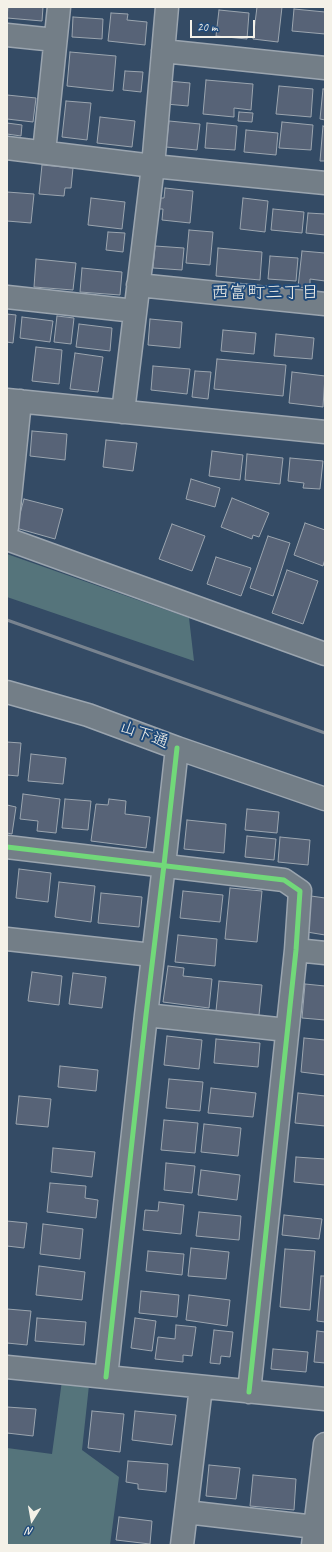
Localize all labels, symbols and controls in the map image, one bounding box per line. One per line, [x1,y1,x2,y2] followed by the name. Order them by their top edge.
[192,12,257,38] scale bar
[197,19,217,35] text: 20 m
[211,282,319,304] district label: 西富町三丁目
[117,717,171,753] street label: 山下通
[12,1500,52,1540] north arrow
[25,1524,34,1539] text: N

